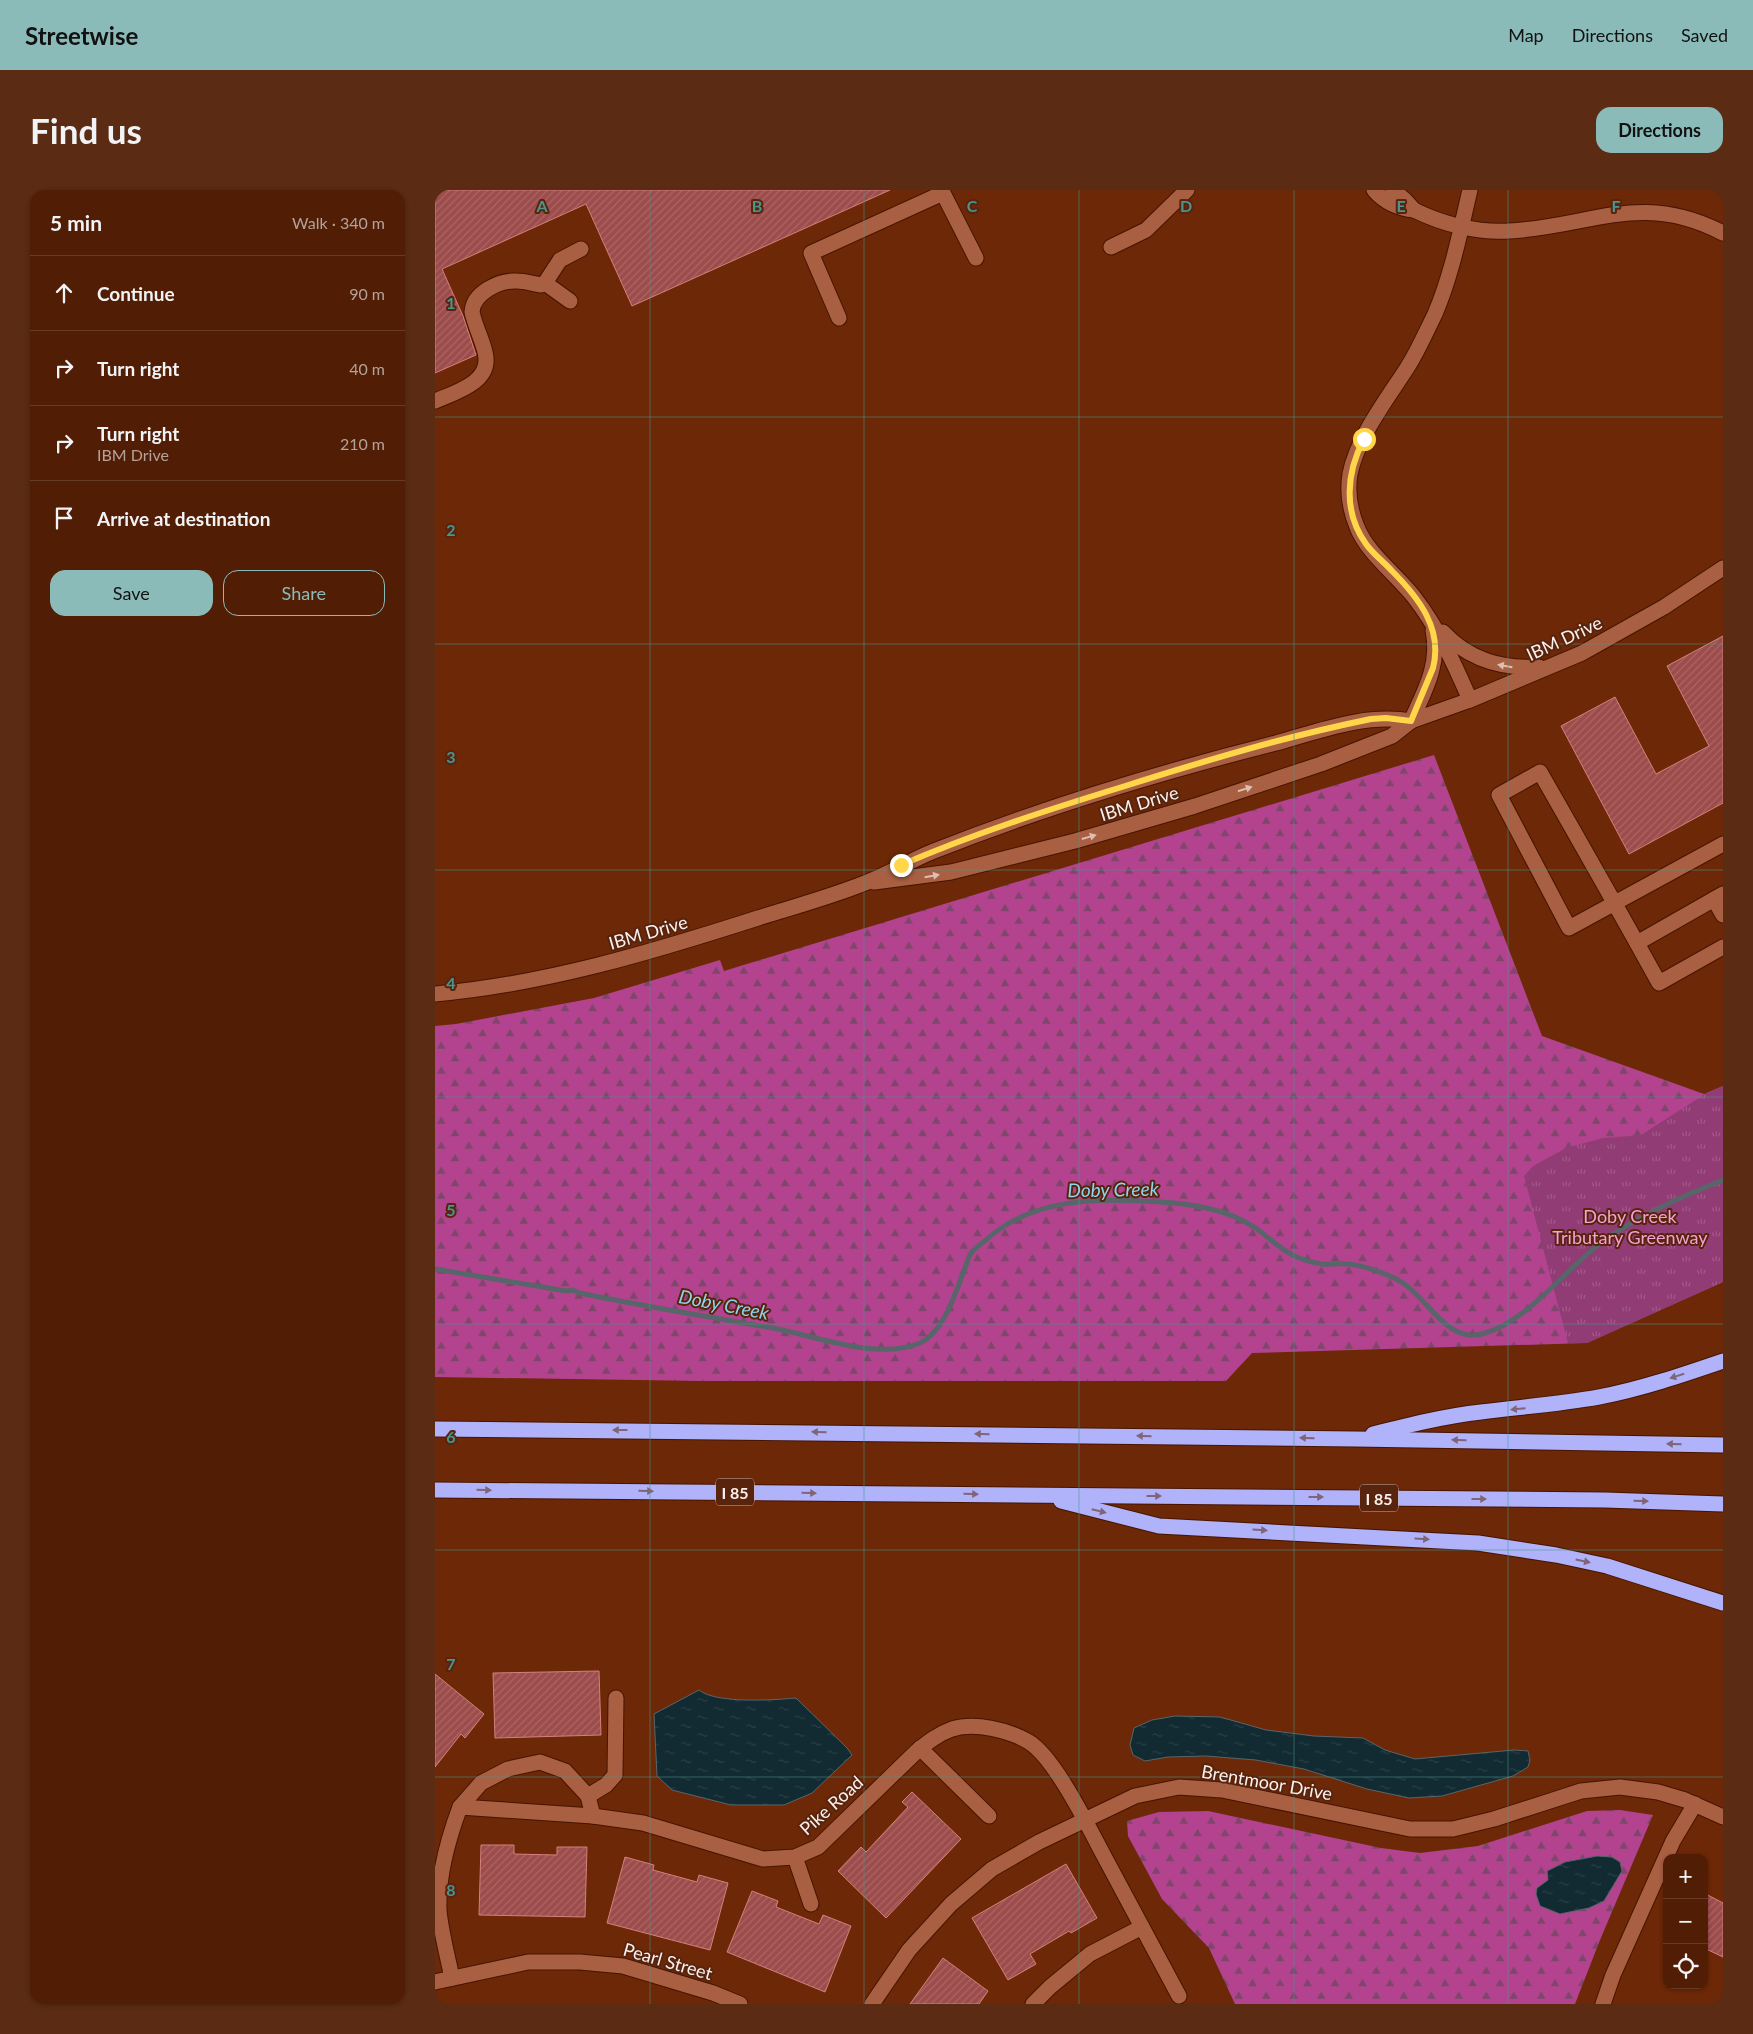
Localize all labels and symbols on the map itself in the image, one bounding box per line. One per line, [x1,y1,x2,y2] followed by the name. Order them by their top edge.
[535,196,548,215] text: A
[752,196,762,215] text: B
[967,196,978,215] text: C
[1180,196,1192,215] text: D
[1396,196,1406,215] text: E
[1611,196,1621,215] text: F
[446,293,456,312] text: 1
[1353,428,1376,451] route start
[446,520,456,539] text: 2
[1523,611,1605,665] street label: IBM Drive
[1496,661,1512,669] one-way arrow
[446,747,456,766] text: 3
[1097,781,1181,825] street label: IBM Drive
[1237,785,1252,793] one-way arrow
[1082,833,1097,841] one-way arrow
[890,854,913,877] route end
[924,871,940,879] one-way arrow
[606,910,690,954] street label: IBM Drive
[446,973,456,992] text: 4
[1067,1177,1160,1201] water label: Doby Creek
[446,1200,456,1219] text: 5
[1552,1205,1708,1248] park label: Doby Creek Tributary Greenway
[677,1284,772,1324] water label: Doby Creek
[1669,1373,1684,1381] one-way arrow
[1510,1405,1526,1413] one-way arrow
[612,1426,628,1434] one-way arrow
[446,1427,456,1446] text: 6
[811,1428,827,1436] one-way arrow
[973,1430,989,1438] one-way arrow
[1136,1432,1152,1440] one-way arrow
[1298,1434,1314,1442] one-way arrow
[1451,1436,1467,1444] one-way arrow
[1666,1440,1682,1448] one-way arrow
[716,1478,754,1505] road number: I 85
[1360,1485,1398,1512] road number: I 85
[476,1486,492,1494] one-way arrow
[638,1487,654,1495] one-way arrow
[801,1489,817,1497] one-way arrow
[963,1490,979,1498] one-way arrow
[1146,1492,1162,1500] one-way arrow
[1308,1493,1324,1501] one-way arrow
[1471,1495,1487,1503] one-way arrow
[1633,1497,1649,1505] one-way arrow
[1092,1507,1107,1515] one-way arrow
[1252,1527,1268,1535] one-way arrow
[1414,1536,1430,1544] one-way arrow
[1575,1557,1590,1565] one-way arrow
[446,1654,456,1673] text: 7
[1200,1760,1334,1804] street label: Brentmoor Drive
[795,1771,867,1839] street label: Pike Road
[446,1880,456,1899] text: 8
[621,1938,716,1984] street label: Pearl Street

